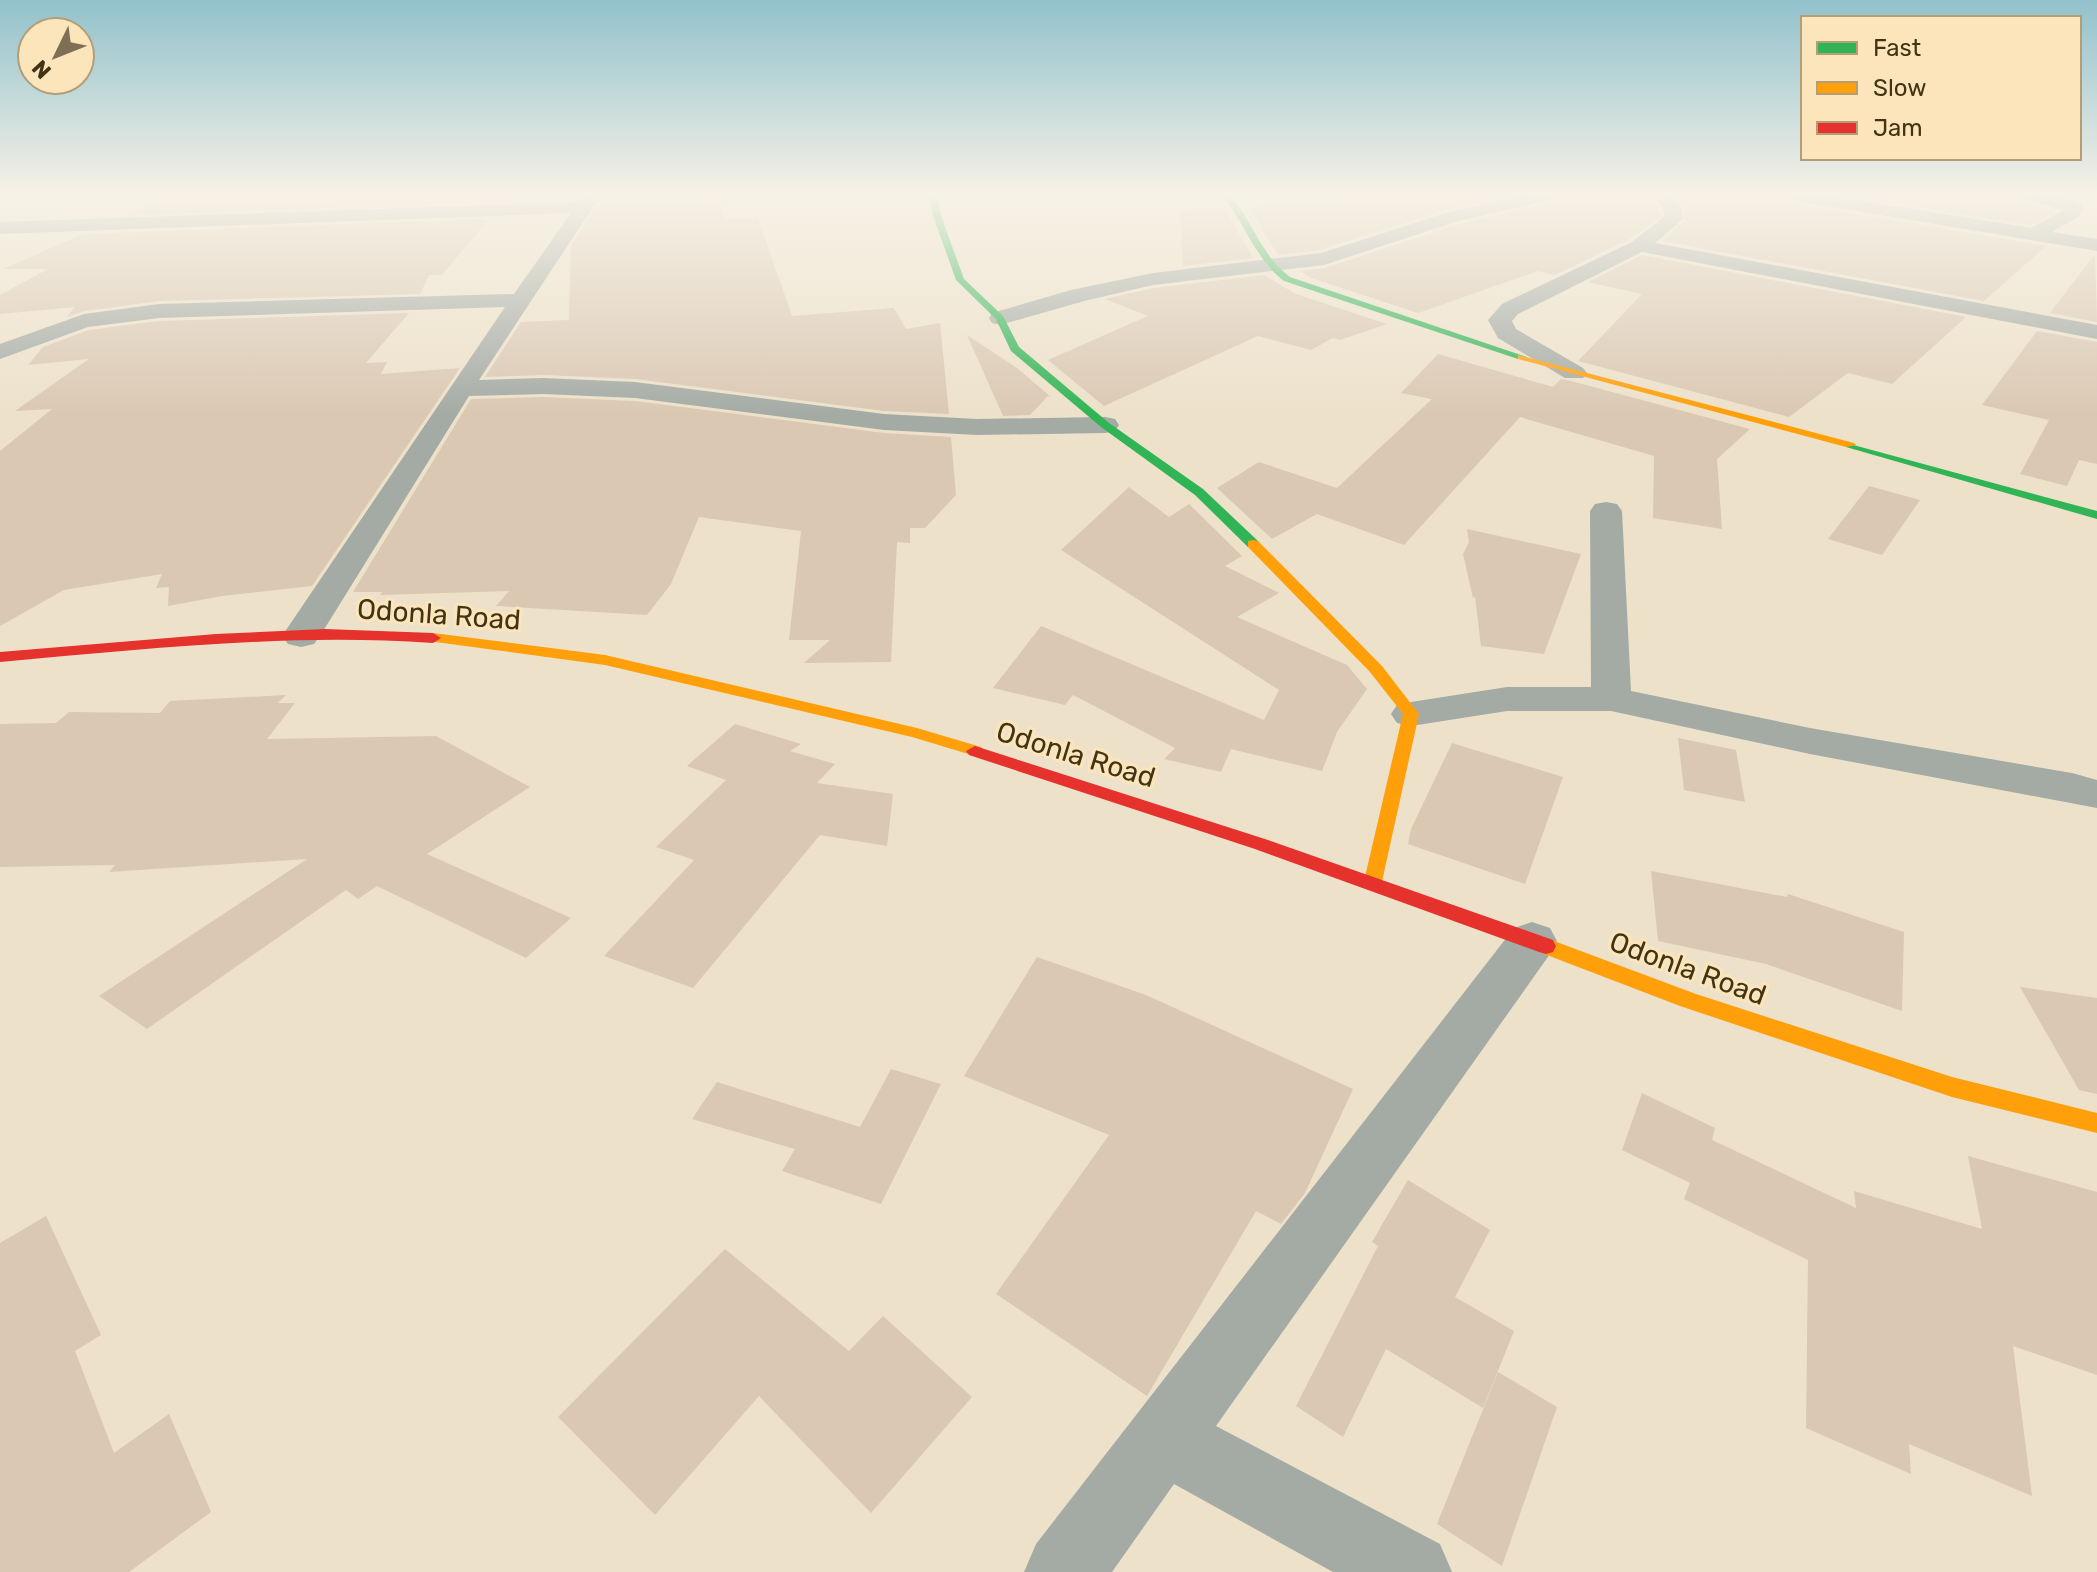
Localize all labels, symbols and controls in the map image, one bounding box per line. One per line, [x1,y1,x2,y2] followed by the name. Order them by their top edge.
[16,16,96,96] north arrow
[1801,16,2081,160] legend
[1873,34,1921,62] text: Fast
[26,54,57,84] text: N
[1873,74,1926,102] text: Slow
[1873,114,1923,142] text: Jam
[356,592,522,637] street label: Odonla Road
[993,715,1159,794] street label: Odonla Road
[1605,925,1771,1012] street label: Odonla Road

